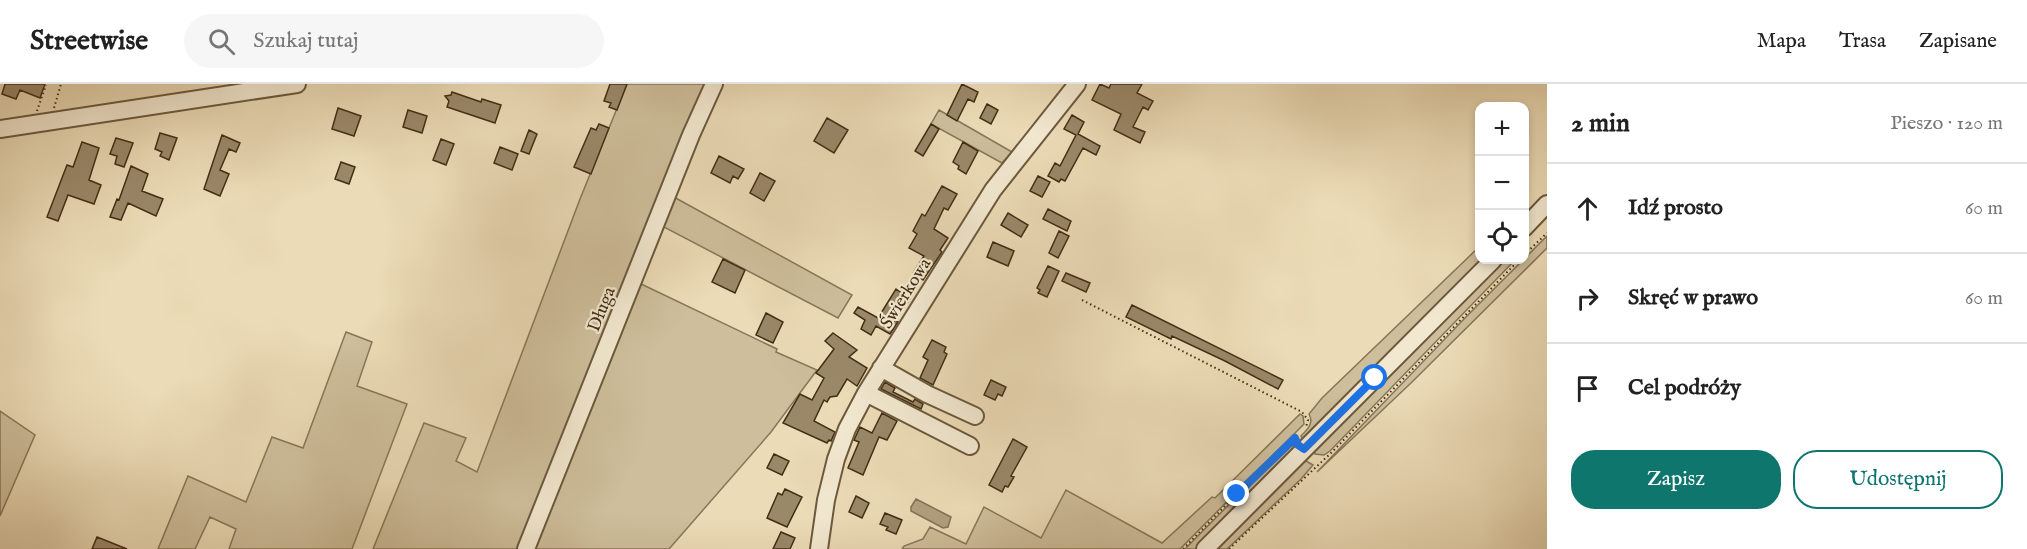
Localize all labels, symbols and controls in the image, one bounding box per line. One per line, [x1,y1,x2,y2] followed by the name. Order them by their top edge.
[184,14,604,68] search box
[30,24,148,59] text: Streetwise
[205,25,238,58] icon: search
[253,27,359,55] text: Szukaj tutaj
[1757,28,1806,55] text: Mapa
[1839,28,1886,55] text: Trasa
[1919,28,1997,55] text: Zapisane
[1475,102,1529,264] map controls
[1475,102,1529,156] button: +
[1571,107,1630,140] text: 2 min
[1890,111,2003,136] text: Pieszo · 120 m
[1475,156,1529,210] button: −
[1571,192,1604,225] icon: ahead
[1628,194,1723,222] text: Idź prosto
[1965,196,2003,221] text: 60 m
[1475,210,1529,264] button: locate
[874,253,937,333] street label: Świerkowa
[1571,282,1604,315] icon: right
[583,284,622,335] street label: Długa
[1628,284,1758,312] text: Skręć w prawo
[1965,286,2003,311] text: 60 m
[1361,364,1387,390] route start
[1571,372,1604,405] icon: arrive
[1628,374,1741,402] text: Cel podróży
[1571,450,1781,509] button: Zapisz
[1793,450,2003,509] button: Udostępnij
[1223,480,1249,506] route end

